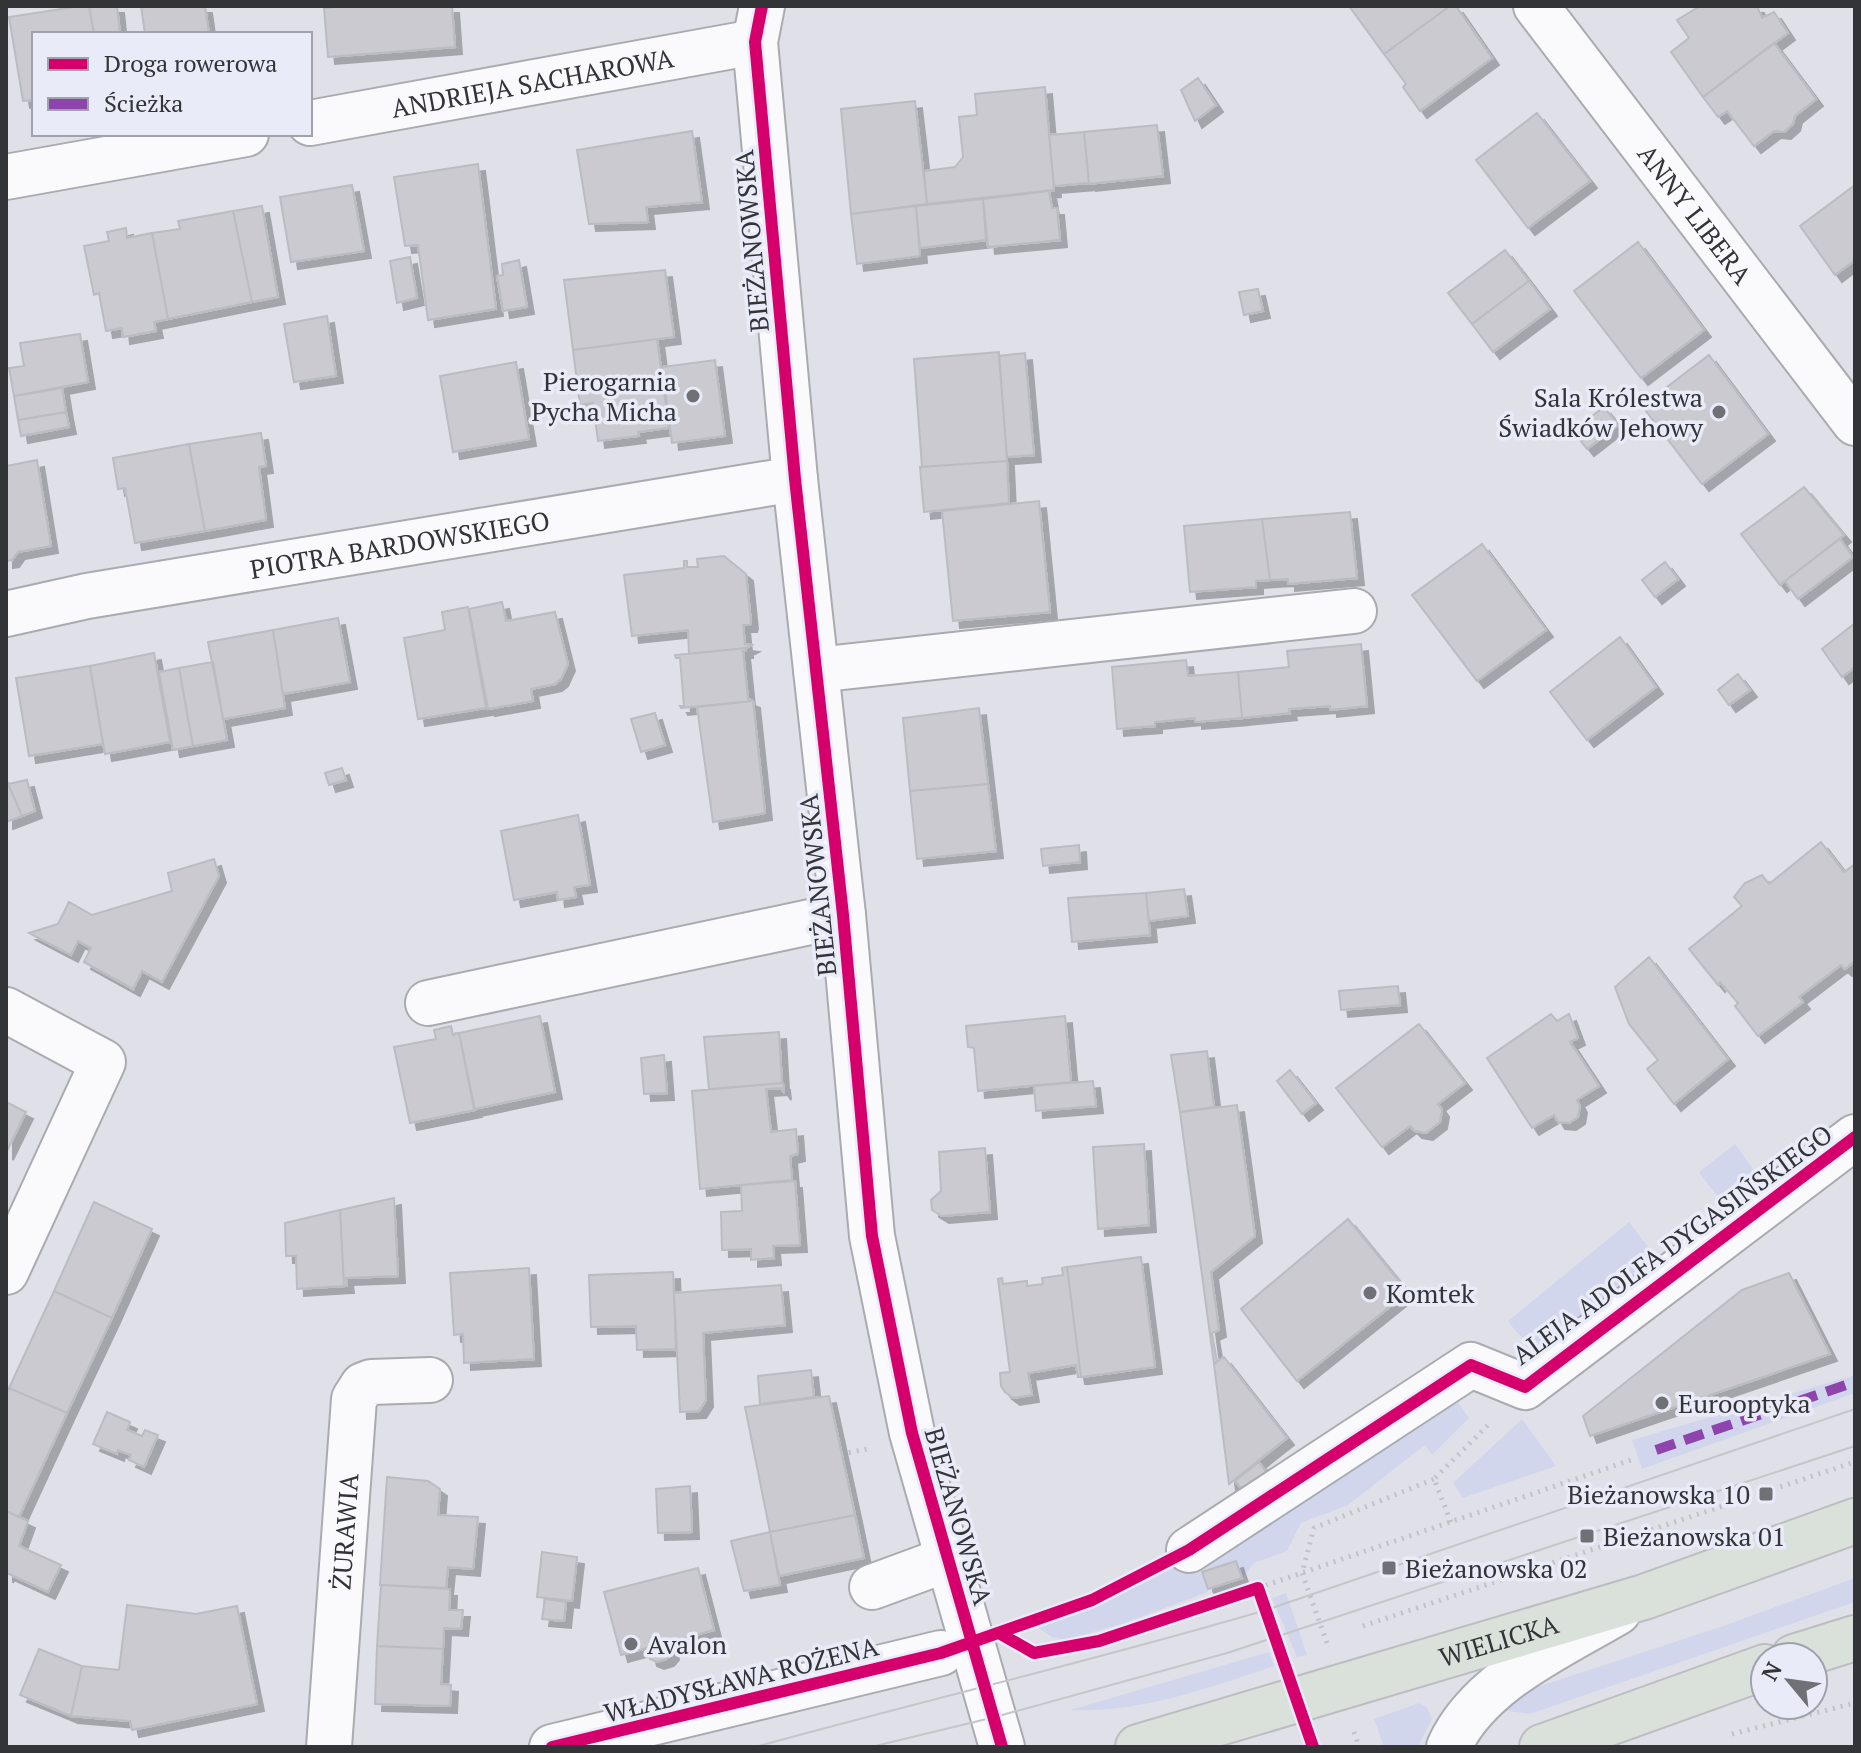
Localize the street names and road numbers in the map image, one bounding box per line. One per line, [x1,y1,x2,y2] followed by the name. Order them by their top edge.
[389,40,676,125] street label: ANDRIEJA SACHAROWA
[1631,137,1760,291] street label: ANNY LIBERA
[726,148,776,334] street label: BIEŻANOWSKA
[247,503,552,586] street label: PIOTRA BARDOWSKIEGO
[791,792,843,978] street label: BIEŻANOWSKA
[1505,1116,1839,1372] street label: ALEJA ADOLFA DYGASIŃSKIEGO
[917,1423,1001,1609] street label: BIEŻANOWSKA
[323,1472,366,1591] street label: ŻURAWIA
[1435,1606,1562,1674] street label: WIELICKA
[600,1628,882,1730] street label: WŁADYSŁAWA ROŻENA

